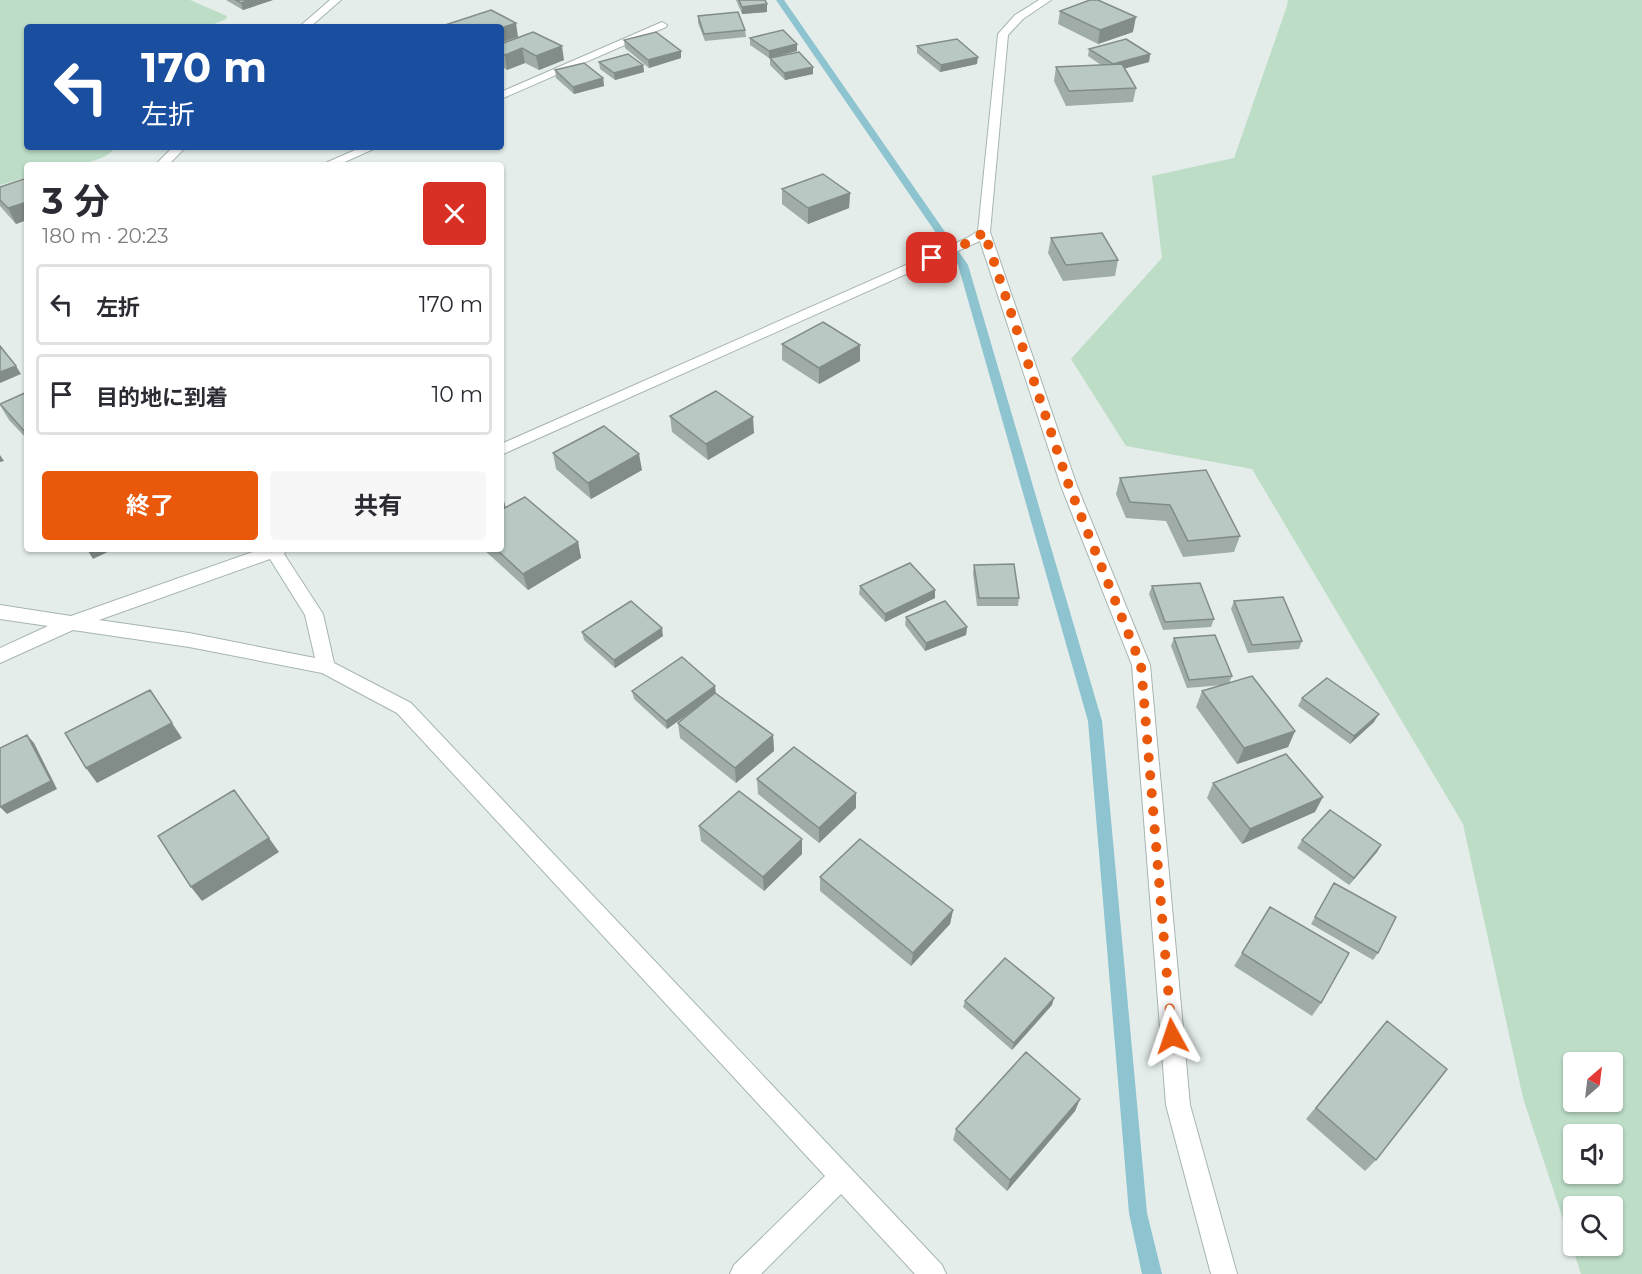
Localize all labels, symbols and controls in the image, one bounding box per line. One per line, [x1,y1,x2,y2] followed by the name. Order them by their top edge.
[141,41,267,93] text: 170 m
[42,48,120,126] icon: left
[141,98,195,131] text: 左折
[42,179,110,223] text: 3 分
[423,182,486,245] button: close
[42,224,169,248] text: 180 m · 20:23
[906,232,957,283] pin
[915,241,948,274] icon: arrive
[45,288,78,321] icon: left
[419,291,483,318] text: 170 m
[96,294,140,321] text: 左折
[45,378,78,411] icon: arrive
[431,381,483,408] text: 10 m
[96,384,228,411] text: 目的地に到着
[42,471,258,540] button: 終了
[270,471,486,540] button: 共有
[1140,1004,1204,1068] position arrow
[1563,1052,1623,1112] north arrow
[1563,1052,1623,1256] map controls
[1563,1124,1623,1184] button: sound
[1563,1196,1623,1256] button: search

